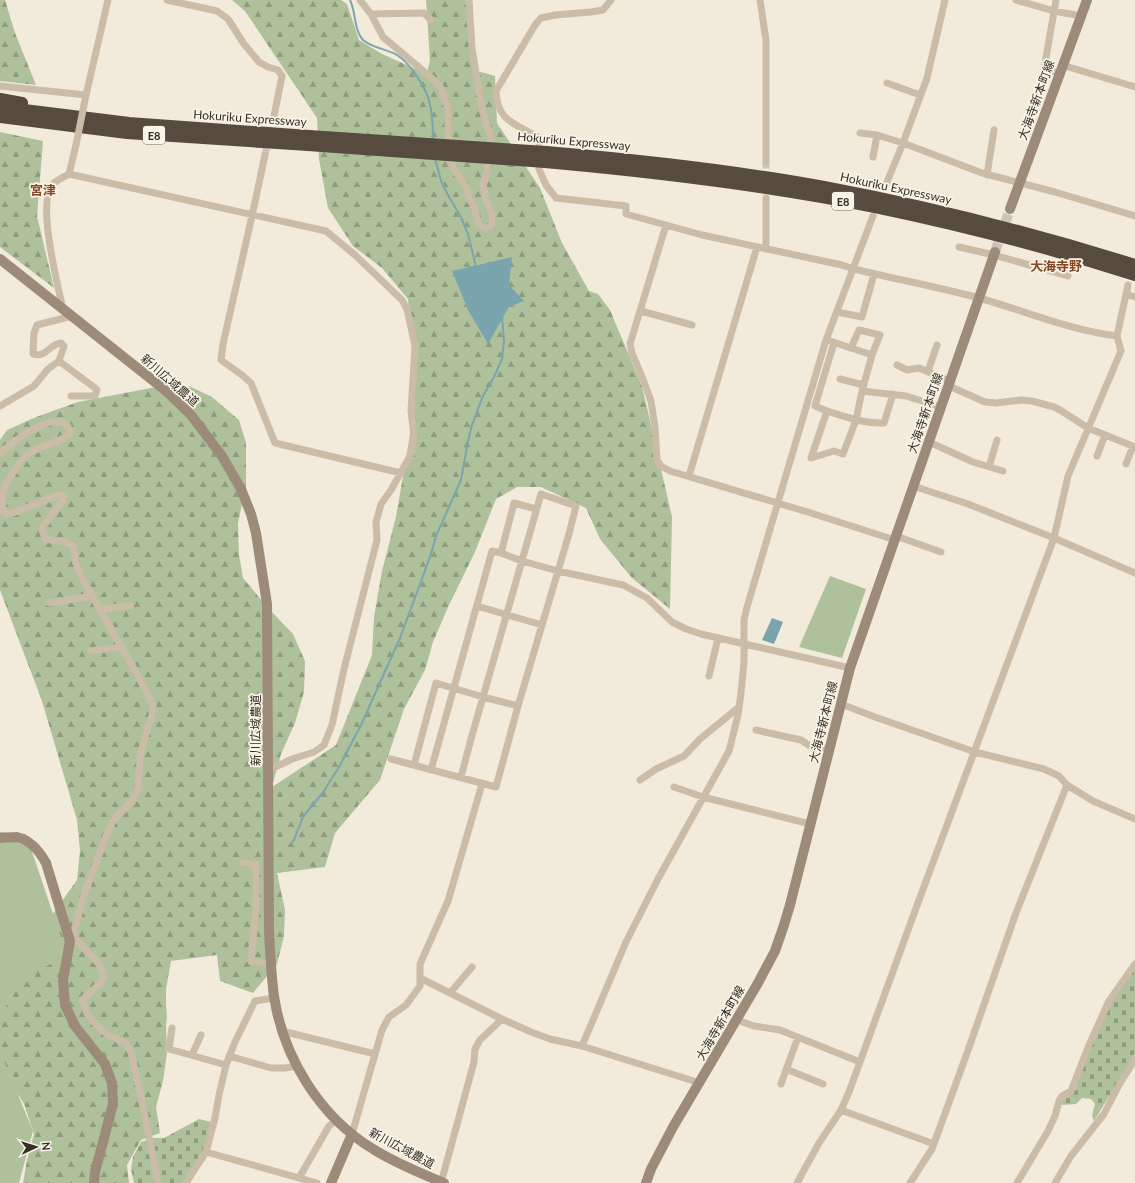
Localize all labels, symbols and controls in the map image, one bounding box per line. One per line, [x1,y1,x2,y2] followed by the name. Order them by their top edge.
[1015,58,1057,142] street label: 大海寺新本町線
[193,107,308,129] street label: Hokuriku Expressway
[143,126,165,144] road number: E8
[517,129,632,153] street label: Hokuriku Expressway
[839,169,954,207] street label: Hokuriku Expressway
[30,182,56,198] district label: 宮津
[832,192,854,210] road number: E8
[1030,258,1082,274] district label: 大海寺野
[138,351,202,409] street label: 新川広域農道
[904,371,946,455] street label: 大海寺新本町線
[806,679,840,765] street label: 大海寺新本町線
[248,694,263,766] street label: 新川広域農道
[693,983,747,1063] street label: 大海寺新本町線
[367,1124,437,1172] street label: 新川広域農道
[16,1127,56,1167] north arrow
[40,1142,53,1151] text: N

